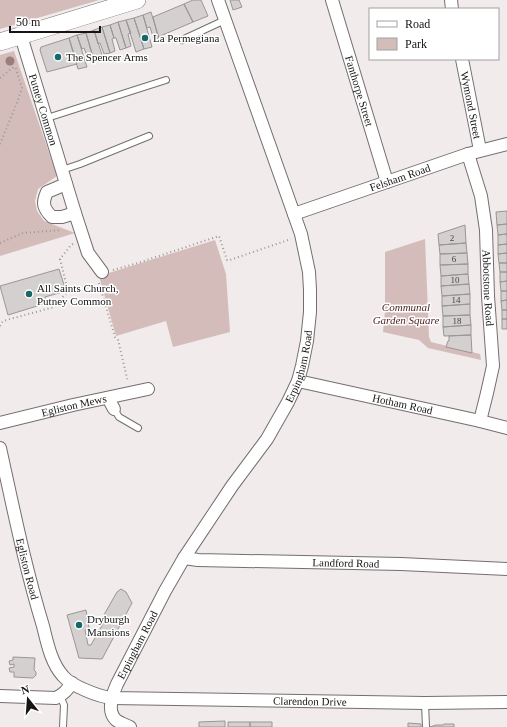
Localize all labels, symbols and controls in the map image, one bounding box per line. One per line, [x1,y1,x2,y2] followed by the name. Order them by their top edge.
[10,8,100,34] scale bar
[369,8,499,60] legend
[16,15,41,29] text: 50 m
[405,17,430,31] text: Road
[153,32,219,44] place label: La Permegiana
[140,33,150,43] marker: La Permegiana
[405,37,427,51] text: Park
[66,51,148,63] place label: The Spencer Arms
[53,52,63,62] marker: The Spencer Arms
[343,54,376,128] street label: Fanthorpe Street
[459,70,484,140] street label: Wymond Street
[27,72,60,147] street label: Putney Common
[368,161,432,193] street label: Felsham Road
[450,233,454,243] house number: 2
[481,249,496,327] street label: Abbotstone Road
[452,254,457,264] house number: 6
[451,275,460,285] house number: 10
[37,282,119,307] place label: All Saints Church, Putney Common
[24,289,34,299] marker: All Saints Church, Putney Common
[452,295,461,305] house number: 14
[373,301,439,326] park label: Communal Garden Square
[453,316,462,326] house number: 18
[283,329,314,404] street label: Erpingham Road
[40,392,107,419] street label: Egliston Mews
[371,392,434,417] street label: Hotham Road
[14,537,41,601] street label: Egliston Road
[312,556,380,570] street label: Landford Road
[115,608,160,681] street label: Erpingham Road
[87,613,130,638] place label: Dryburgh Mansions
[74,620,84,630] marker: Dryburgh Mansions
[8,679,48,719] north arrow
[20,683,31,696] text: N
[273,695,347,708] street label: Clarendon Drive

